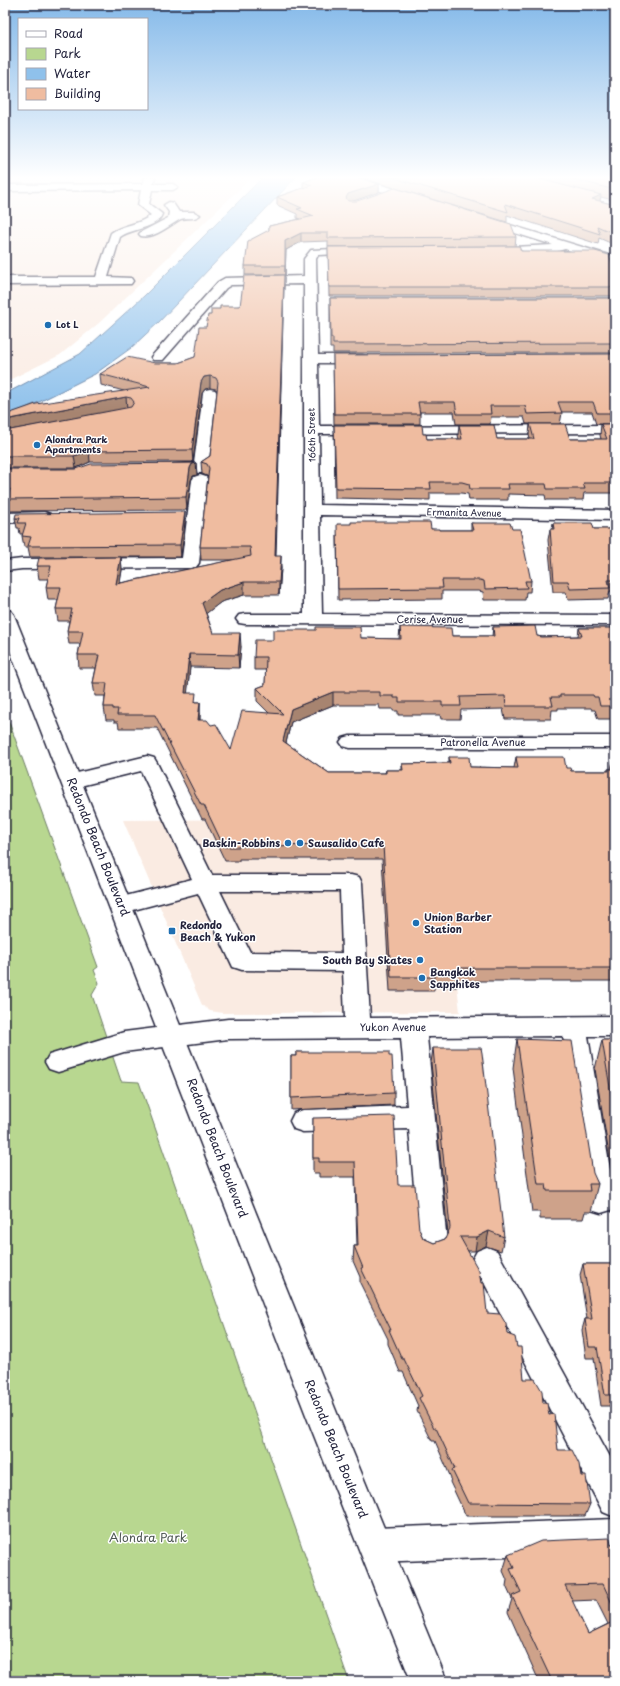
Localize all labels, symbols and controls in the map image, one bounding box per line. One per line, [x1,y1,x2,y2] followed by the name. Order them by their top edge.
[18,18,148,110] legend
[54,24,83,42] text: Road
[54,44,81,62] text: Park
[54,64,91,82] text: Water
[54,84,101,102] text: Building
[56,317,79,331] place label: Lot L
[43,320,53,330] marker: Lot L
[304,407,318,462] street label: 166th Street
[45,432,108,456] place label: Alondra Park Apartments
[32,440,42,450] marker: Alondra Park Apartments
[426,504,502,520] street label: Ermanita Avenue
[397,611,464,626] street label: Cerise Avenue
[440,734,526,749] street label: Patronella Avenue
[63,775,135,919] street label: Redondo Beach Boulevard
[202,835,280,850] place label: Baskin-Robbins
[308,835,385,850] place label: Sausalido Cafe
[283,838,293,848] marker: Baskin-Robbins
[295,838,305,848] marker: Sausalido Cafe
[424,909,492,936] place label: Union Barber Station
[180,917,256,944] place label: Redondo Beach & Yukon
[411,918,421,928] marker: Union Barber Station
[167,926,177,936] marker: Redondo Beach & Yukon
[323,952,412,968] place label: South Bay Skates
[415,955,425,965] marker: South Bay Skates
[430,964,480,991] place label: Bangkok Sapphites
[417,973,427,983] marker: Bangkok Sapphites
[360,1019,427,1034] street label: Yukon Avenue
[183,1075,253,1221] street label: Redondo Beach Boulevard
[301,1377,373,1521] street label: Redondo Beach Boulevard
[109,1528,187,1546] park label: Alondra Park

